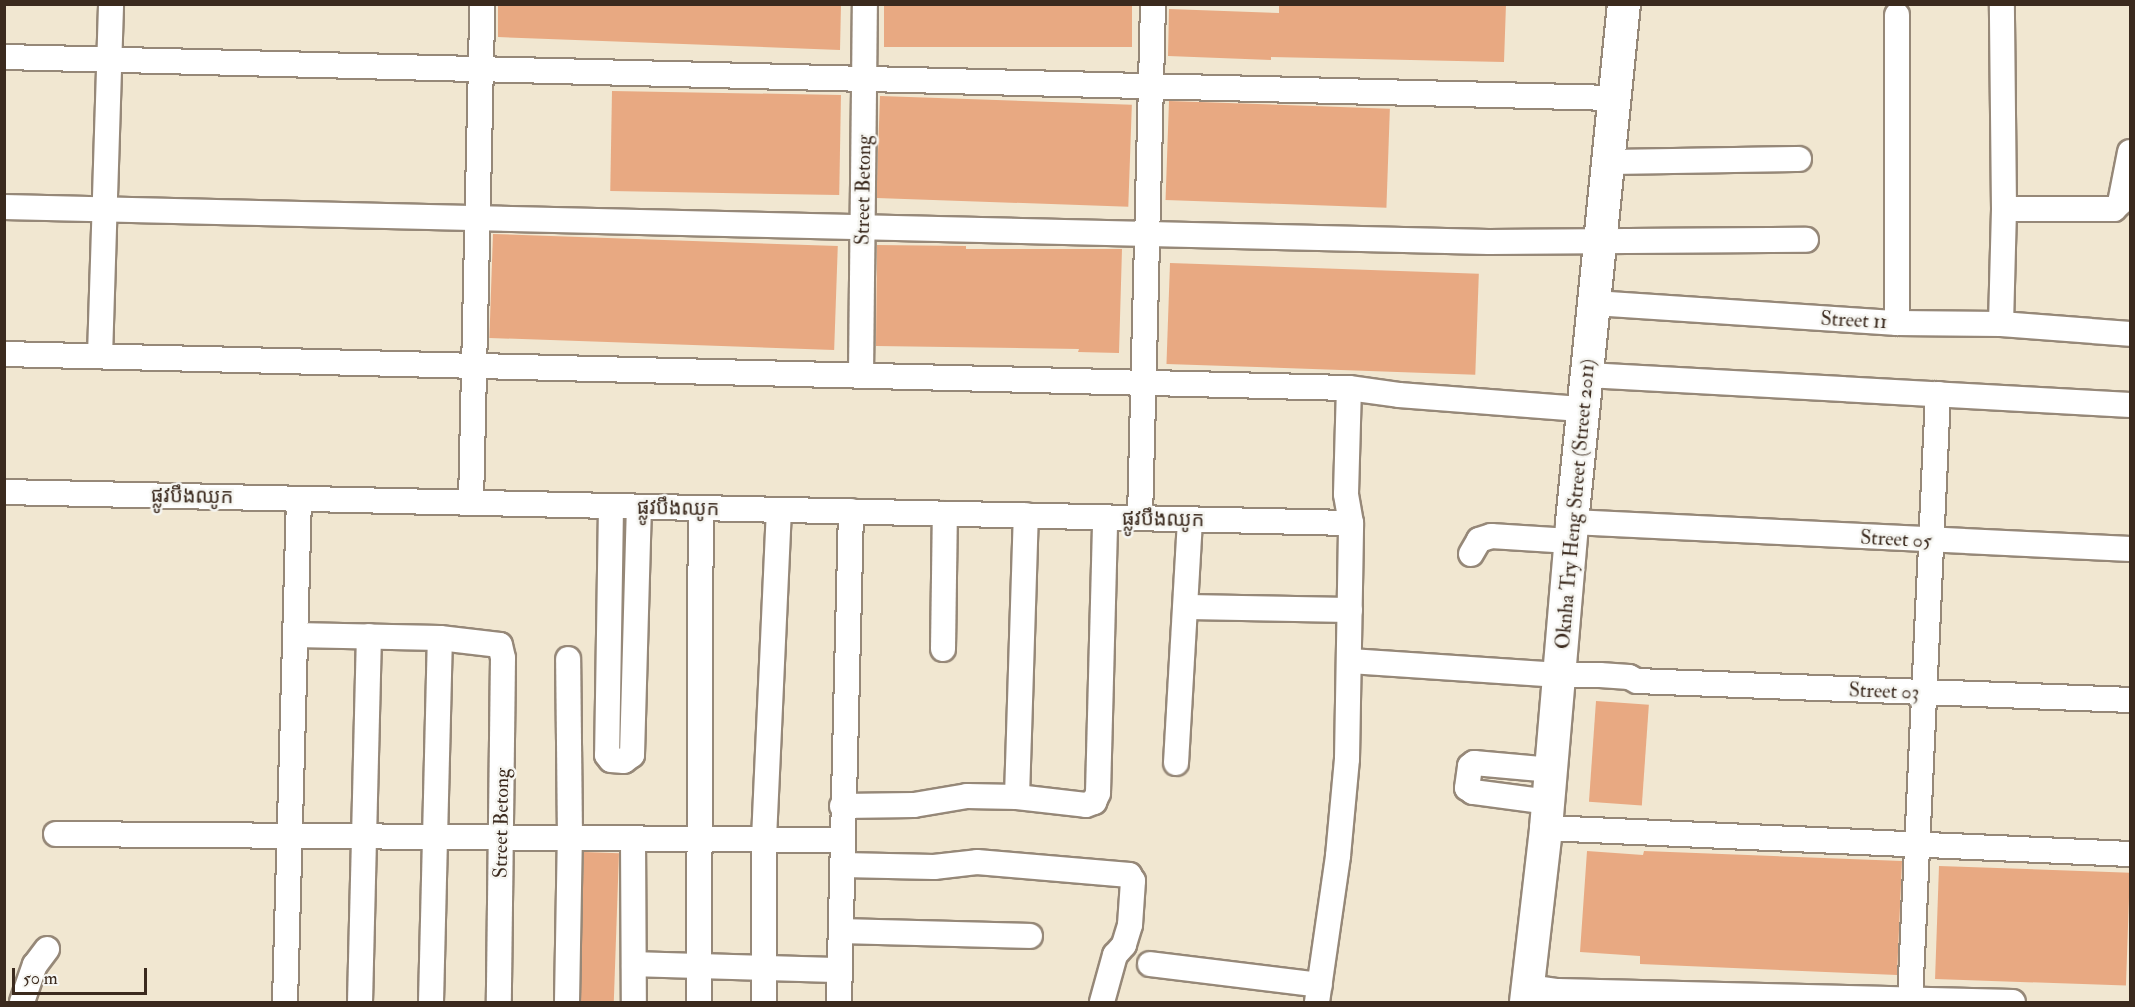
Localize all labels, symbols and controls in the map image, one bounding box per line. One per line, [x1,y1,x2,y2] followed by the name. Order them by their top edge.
[850,135,876,245] street label: Street Betong
[1820,306,1888,334] street label: Street 11
[1550,358,1600,650] street label: Oknha Try Heng Street (Street 2011)
[151,483,233,509] street label: ផ្លូវបឹងឈូក
[637,495,719,521] street label: ផ្លូវបឹងឈូក
[1122,506,1204,532] street label: ផ្លូវបឹងឈូក
[1860,525,1932,553] street label: Street 05
[1848,678,1920,704] street label: Street 03
[488,768,514,878] street label: Street Betong
[15,956,150,994] scale bar
[23,967,58,990] text: 50 m

